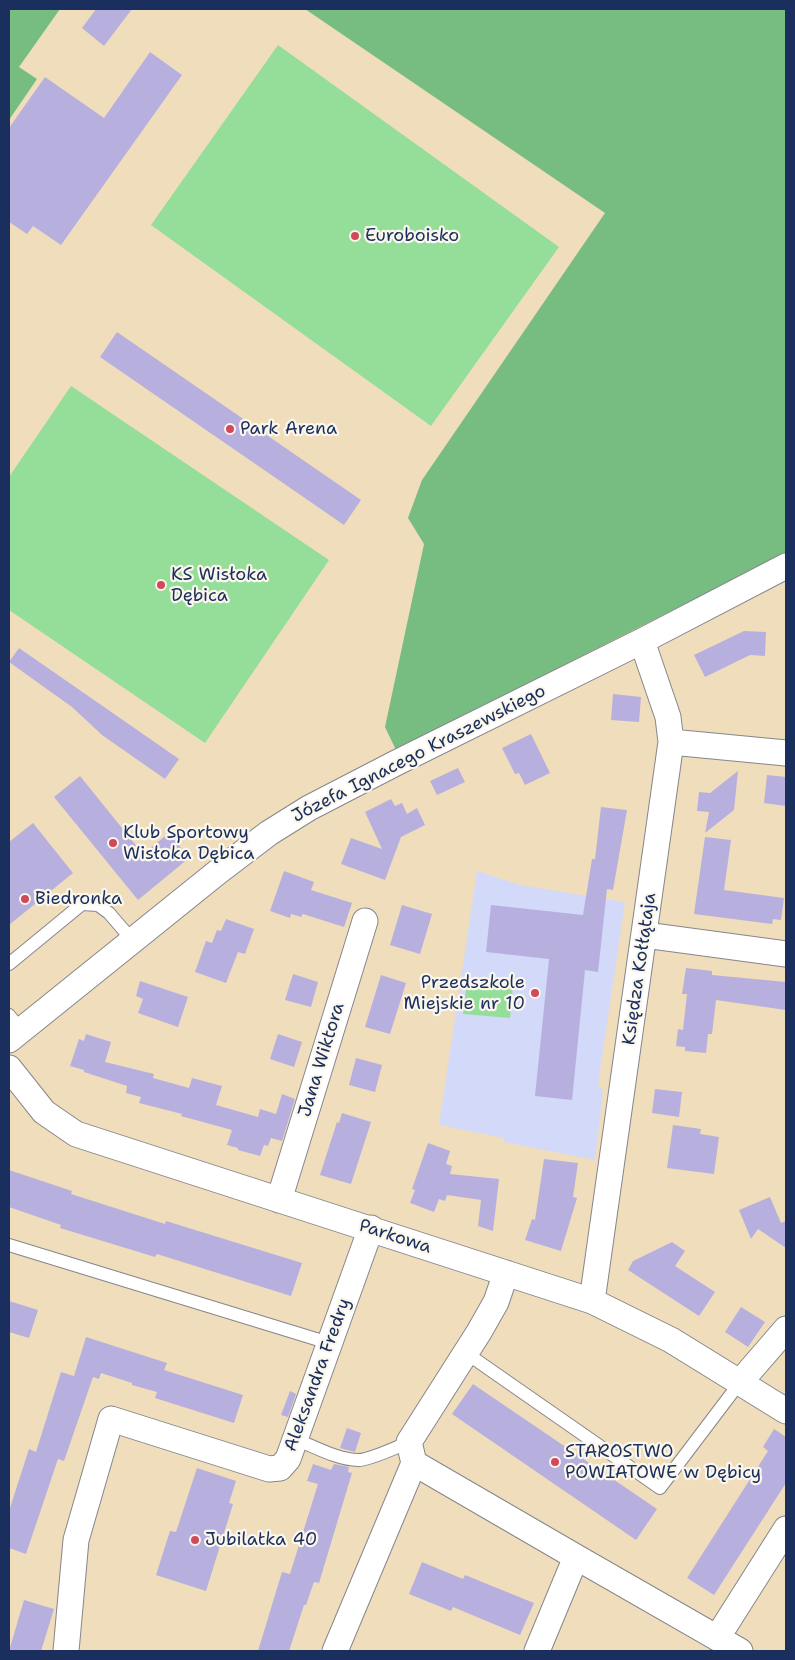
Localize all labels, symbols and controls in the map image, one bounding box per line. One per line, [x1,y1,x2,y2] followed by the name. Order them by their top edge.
[365,225,459,247] place label: Euroboisko
[349,230,361,242] marker: Euroboisko
[240,418,337,440] place label: Park Arena
[224,423,236,435] marker: Park Arena
[171,564,267,606] place label: KS Wisłoka Dębica
[155,579,167,591] marker: KS Wisłoka Dębica
[289,680,549,828] street label: Józefa Ignacego Kraszewskiego
[123,822,254,864] place label: Klub Sportowy Wisłoka Dębica
[107,837,119,849] marker: Klub Sportowy Wisłoka Dębica
[35,888,122,910] place label: Biedronka
[619,892,661,1046] street label: Księdza Kołłątaja
[19,893,31,905] marker: Biedronka
[404,972,525,1014] place label: Przedszkole Miejskie nr 10
[529,987,541,999] marker: Przedszkole Miejskie nr 10
[294,1000,350,1120] street label: Jana Wiktora
[356,1215,434,1259] street label: Parkowa
[280,1295,356,1455] street label: Aleksandra Fredry
[565,1441,761,1484] place label: STAROSTWO POWIATOWE w Dębicy
[549,1456,561,1468] marker: STAROSTWO POWIATOWE w Dębicy
[205,1529,317,1551] place label: Jubilatka 40
[189,1534,201,1546] marker: Jubilatka 40

